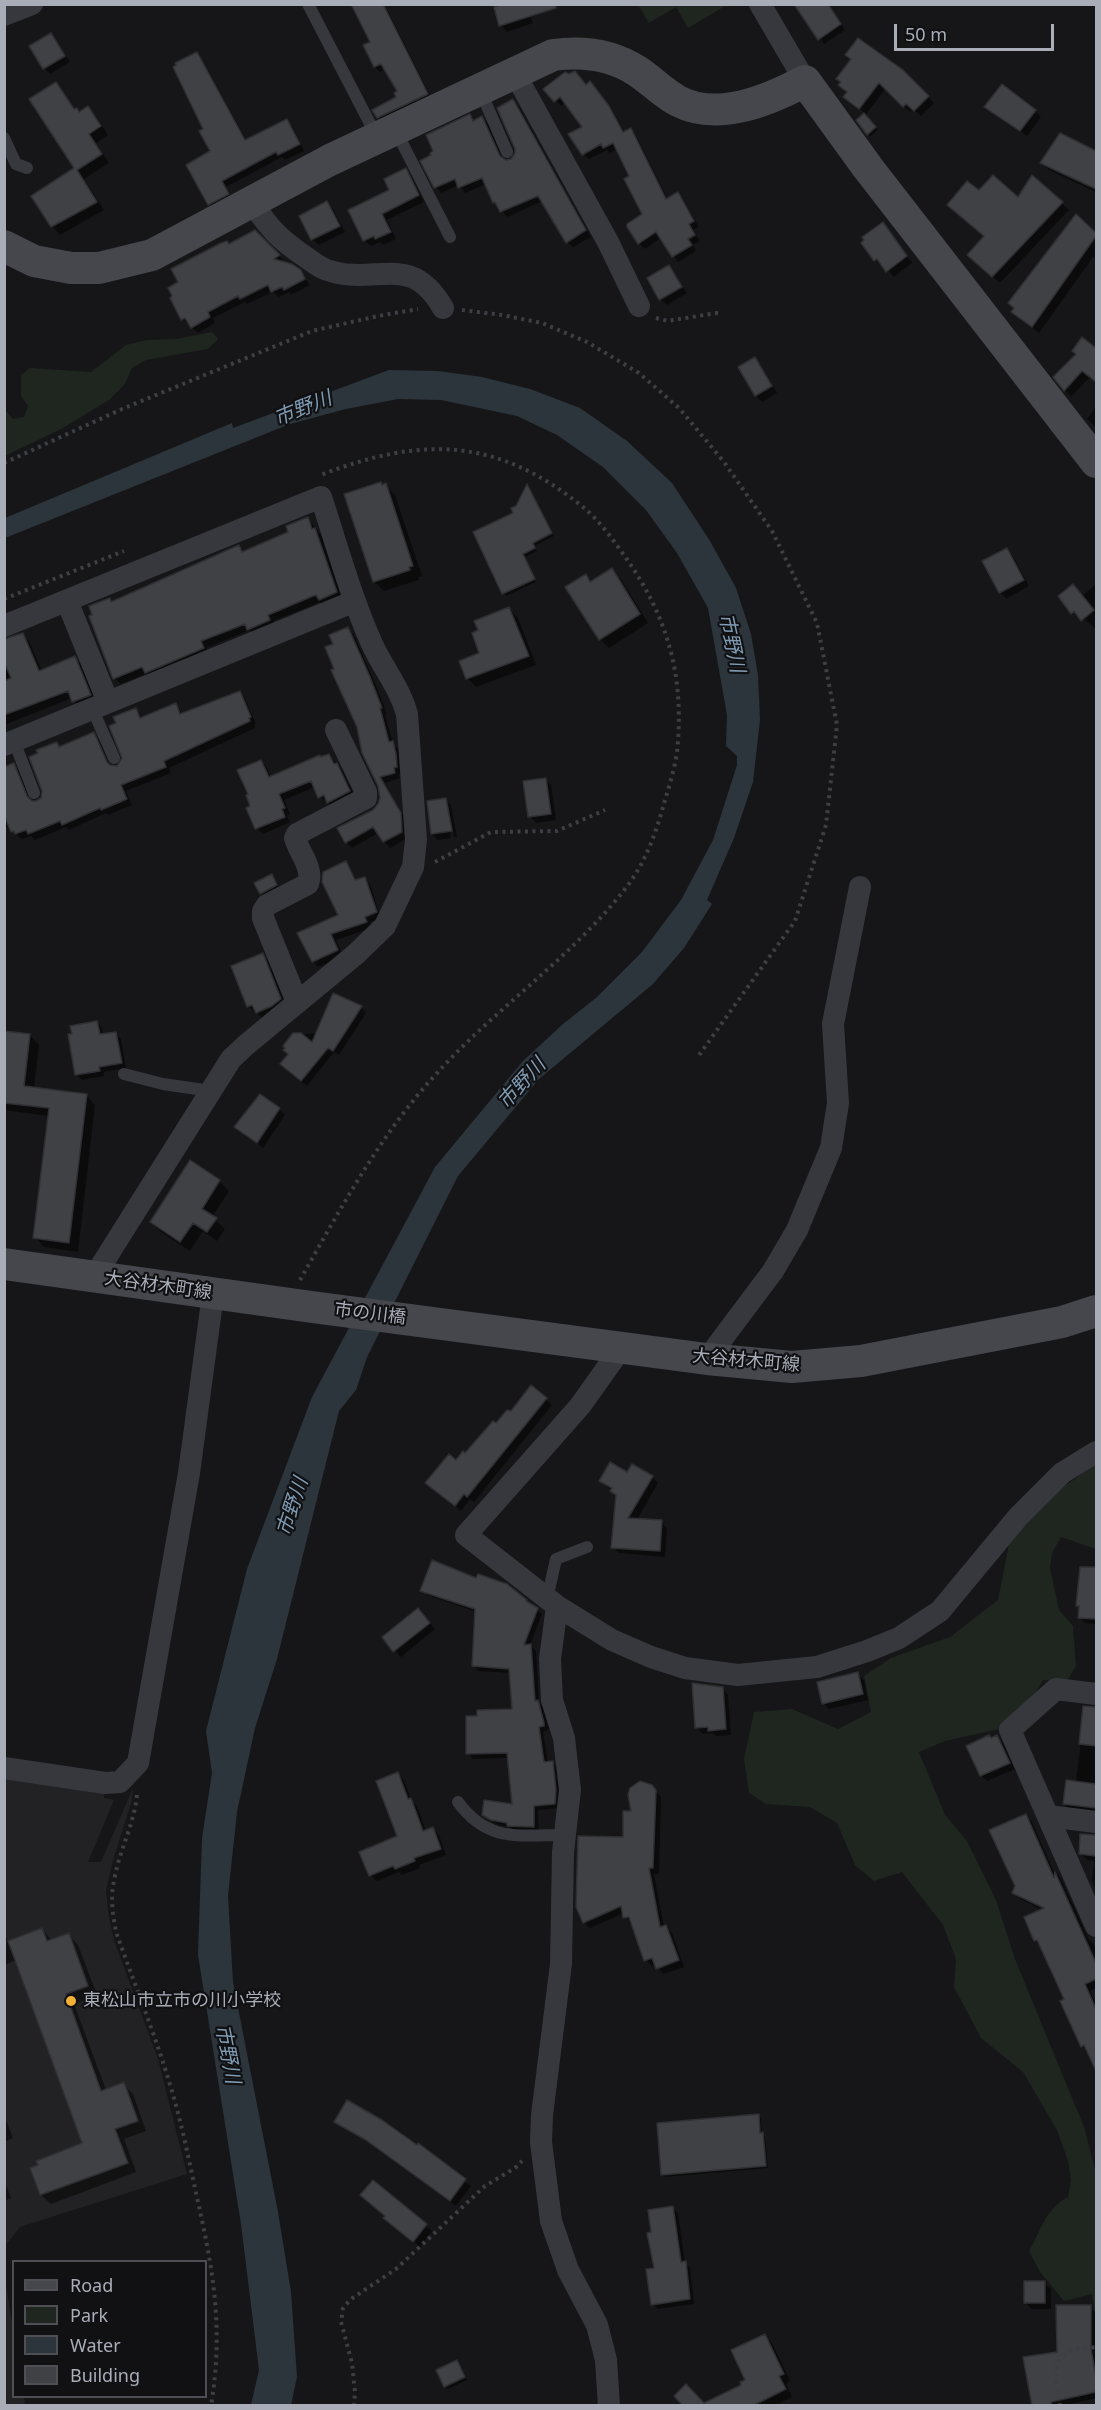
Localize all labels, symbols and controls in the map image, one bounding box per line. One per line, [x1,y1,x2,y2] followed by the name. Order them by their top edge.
[897,12,1058,50] scale bar
[905,22,947,46] text: 50 m
[271,387,335,431] water label: 市野川
[713,611,749,675] water label: 市野川
[493,1054,551,1114] water label: 市野川
[103,1268,213,1304] street label: 大谷材木町線
[333,1299,407,1329] street label: 市の川橋
[691,1346,801,1376] street label: 大谷材木町線
[272,1475,314,1539] water label: 市野川
[83,1990,281,2012] place label: 東松山市立市の川小学校
[64,1994,78,2008] marker: 東松山市立市の川小学校
[209,2022,245,2086] water label: 市野川
[12,2260,207,2398] legend
[70,2273,113,2297] text: Road
[70,2303,108,2327] text: Park
[70,2333,121,2357] text: Water
[70,2363,140,2387] text: Building

